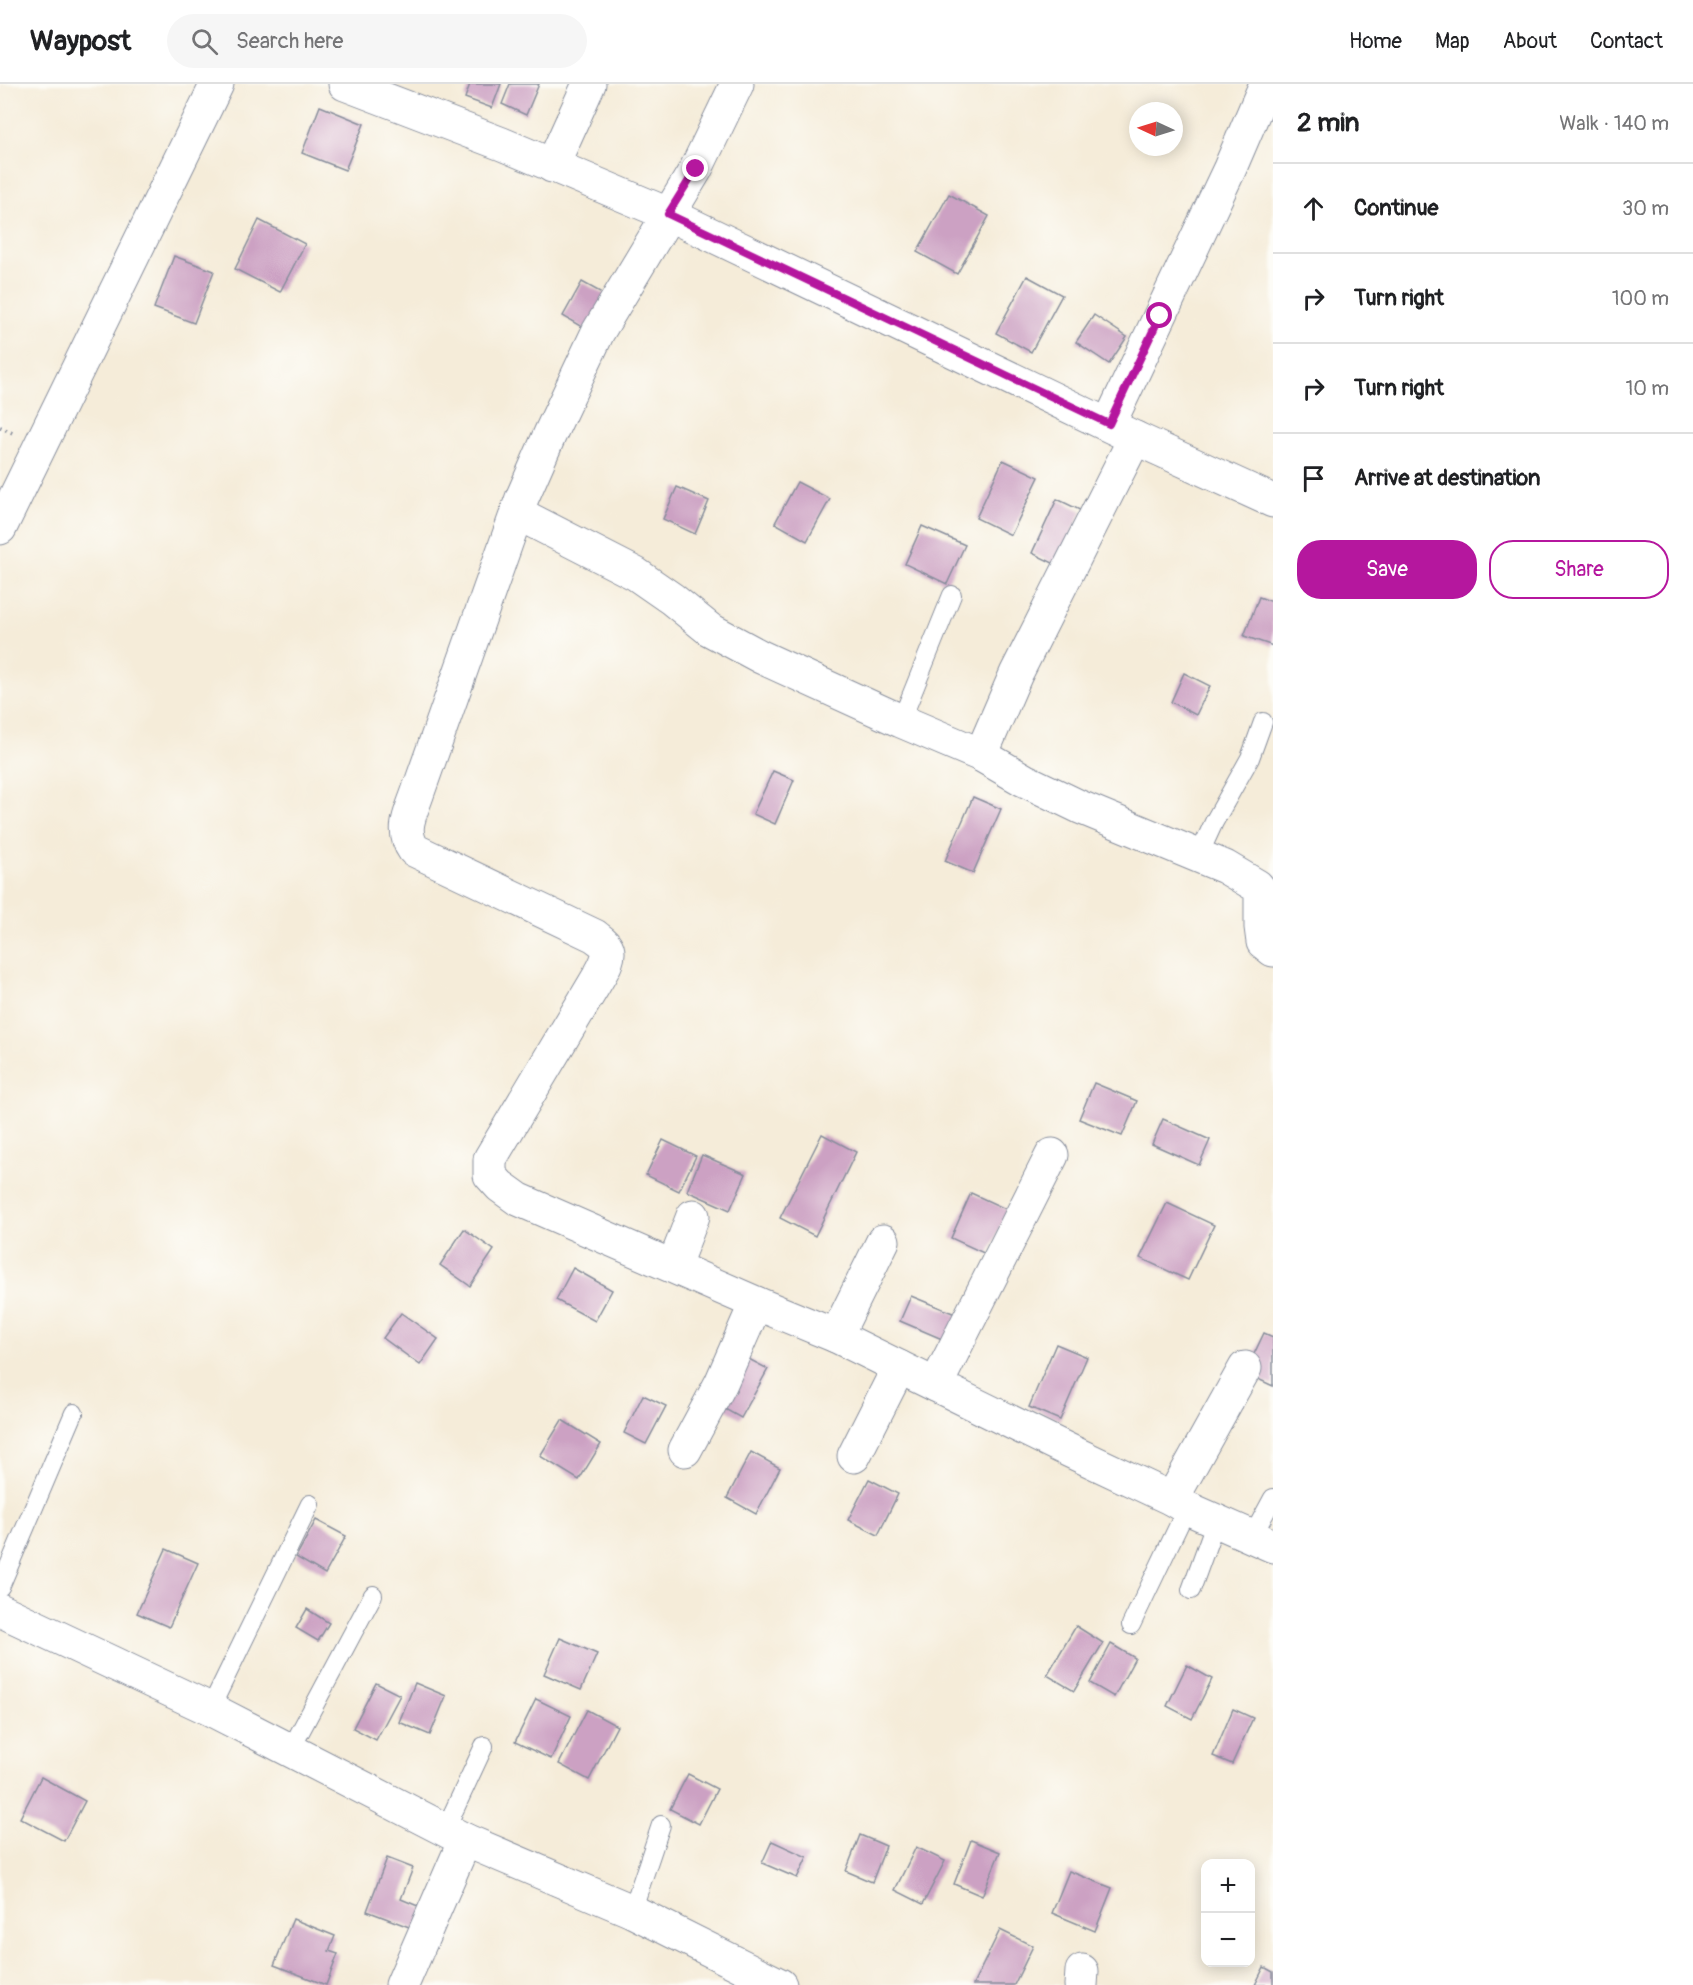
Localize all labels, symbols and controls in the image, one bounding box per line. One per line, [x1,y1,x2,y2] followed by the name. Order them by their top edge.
[167,14,587,68] search box
[30,24,131,59] text: Waypost
[188,25,221,58] icon: search
[236,27,343,55] text: Search here
[1349,28,1402,55] text: Home
[1435,28,1470,55] text: Map
[1503,28,1557,55] text: About
[1590,28,1663,55] text: Contact
[1129,102,1183,156] north arrow
[1297,107,1359,139] text: 2 min
[1559,111,1669,136] text: Walk · 140 m
[682,155,708,181] route end
[1297,192,1330,225] icon: ahead
[1354,194,1438,222] text: Continue
[1622,196,1669,221] text: 30 m
[1297,282,1330,315] icon: right
[1354,284,1444,312] text: Turn right
[1612,286,1669,311] text: 100 m
[1146,302,1172,328] route start
[1297,372,1330,405] icon: right
[1354,374,1444,402] text: Turn right
[1625,376,1669,401] text: 10 m
[1297,462,1330,495] icon: arrive
[1354,464,1540,492] text: Arrive at destination
[1297,540,1477,599] button: Save
[1489,540,1669,599] button: Share
[1201,1859,1255,1967] map controls
[1201,1859,1255,1913] button: +
[1201,1913,1255,1967] button: −

